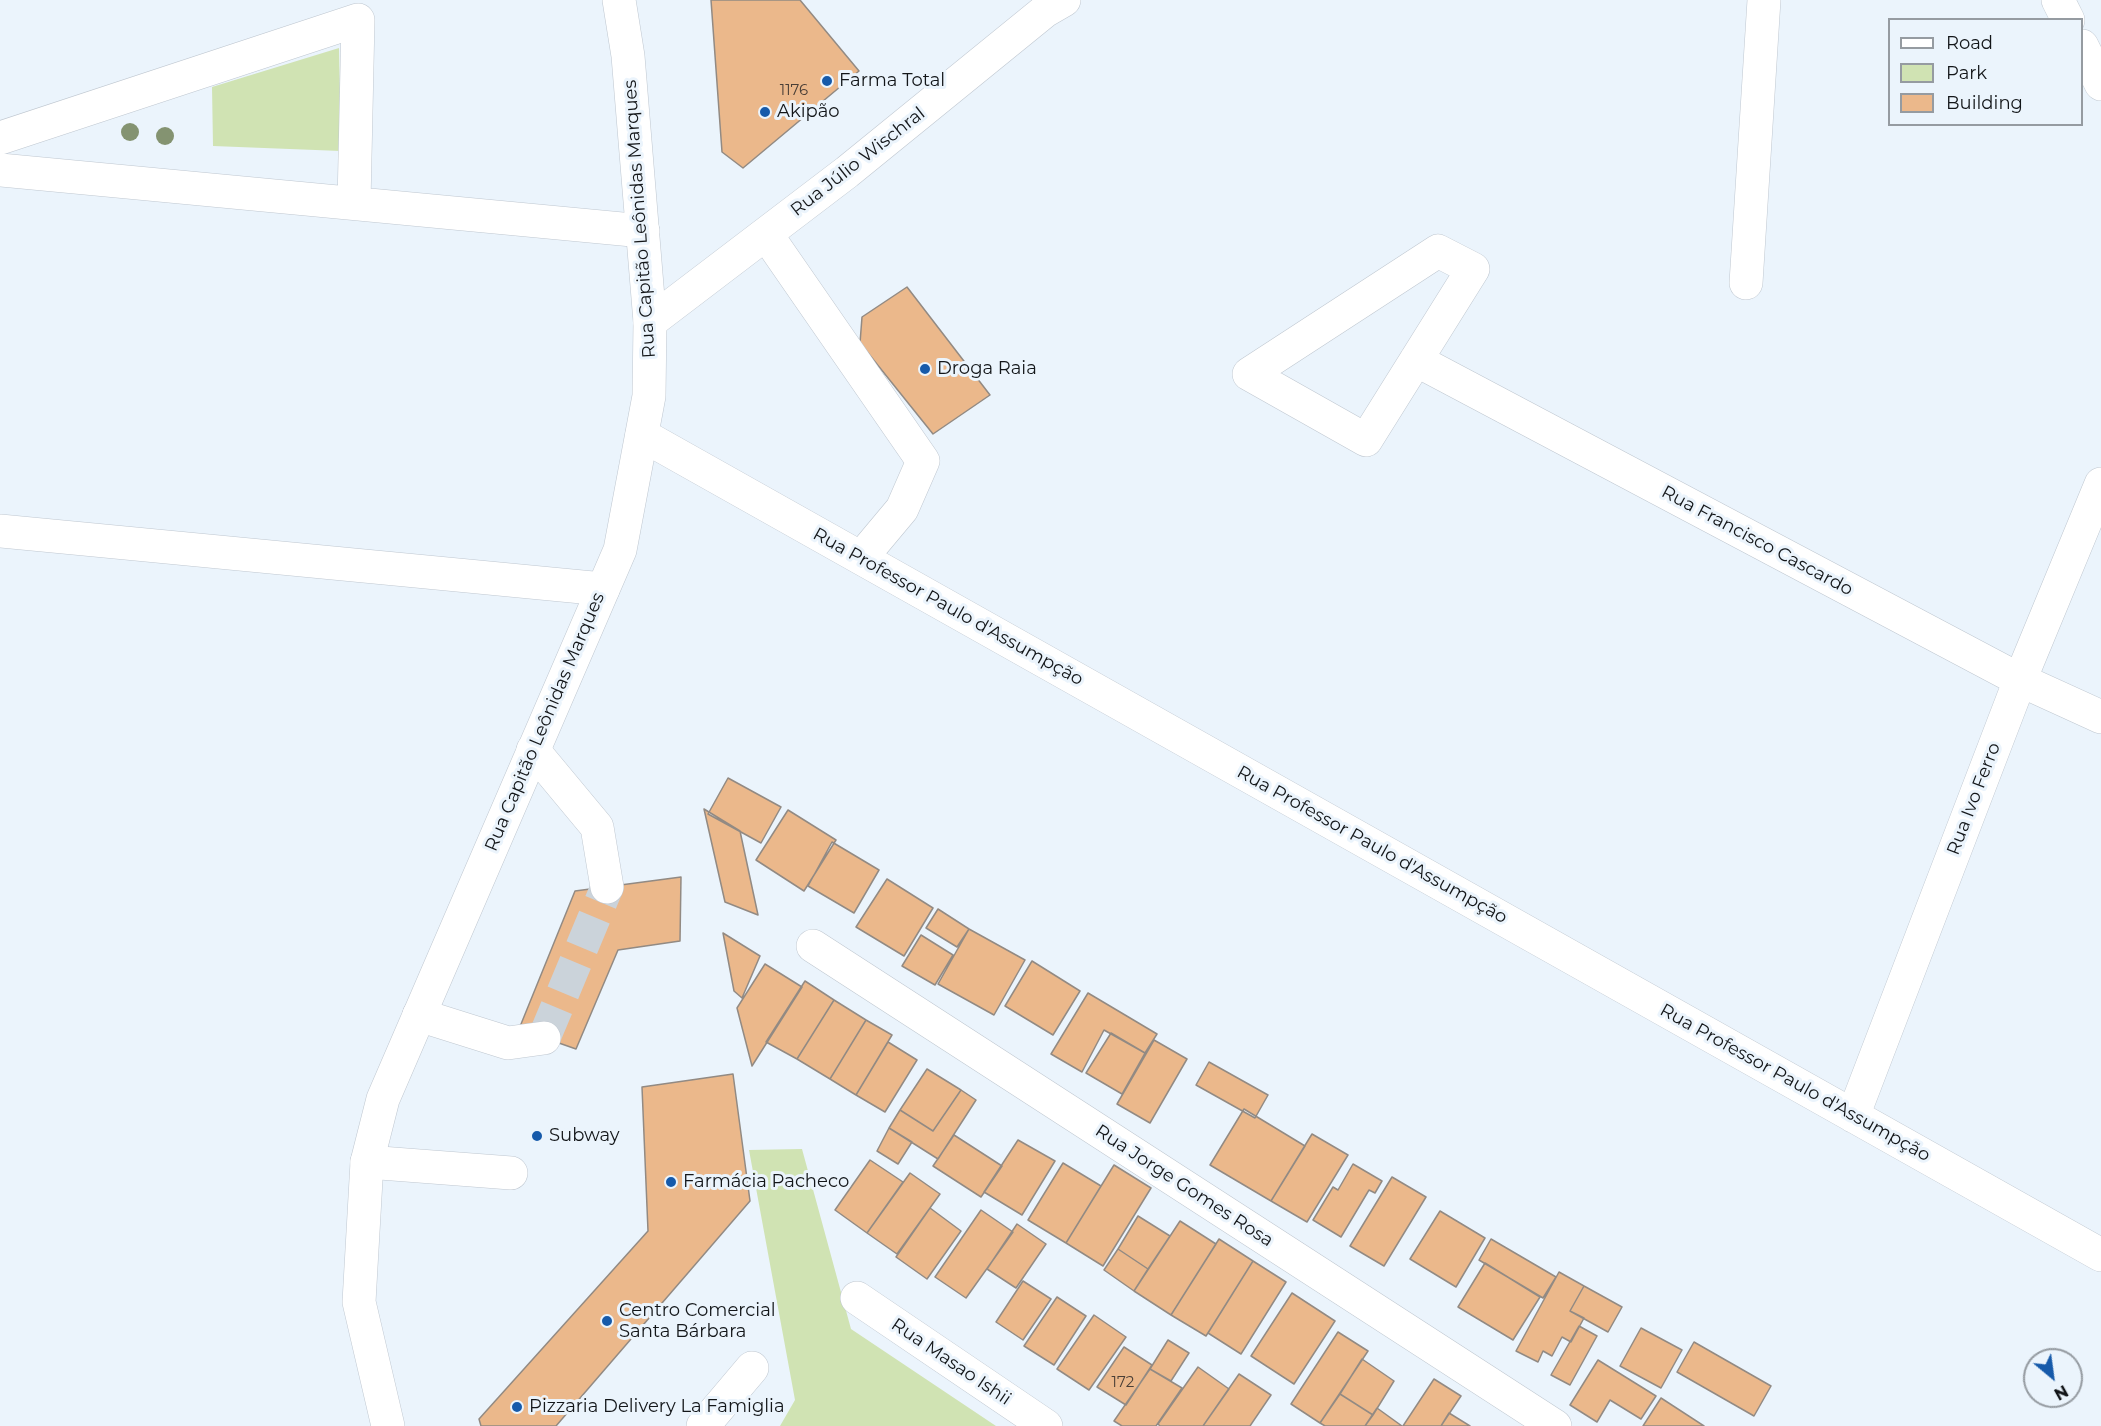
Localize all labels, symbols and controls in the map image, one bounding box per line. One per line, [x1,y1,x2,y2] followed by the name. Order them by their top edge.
[1888,18,2083,126] legend
[1946,32,1993,54] text: Road
[1946,62,1987,84] text: Park
[839,70,945,92] place label: Farma Total
[820,74,834,88] marker: Farma Total
[620,79,660,359] street label: Rua Capitão Leônidas Marques
[780,82,808,100] house number: 1176
[1946,92,2023,114] text: Building
[777,101,840,123] place label: Akipão
[786,103,930,221] street label: Rua Júlio Wischral
[758,105,772,119] marker: Akipão
[937,358,1037,380] place label: Droga Raia
[918,362,932,376] marker: Droga Raia
[1658,481,1856,601] street label: Rua Francisco Cascardo
[809,523,1087,691] street label: Rua Professor Paulo d'Assumpção
[481,589,609,855] street label: Rua Capitão Leônidas Marques
[1943,740,2005,858] street label: Rua Ivo Ferro
[1233,761,1511,929] street label: Rua Professor Paulo d'Assumpção
[1656,999,1934,1167] street label: Rua Professor Paulo d'Assumpção
[1091,1120,1277,1252] street label: Rua Jorge Gomes Rosa
[549,1125,620,1147] place label: Subway
[530,1129,544,1143] marker: Subway
[683,1171,849,1193] place label: Farmácia Pacheco
[664,1175,678,1189] marker: Farmácia Pacheco
[619,1300,776,1342] place label: Centro Comercial Santa Bárbara
[600,1314,614,1328] marker: Centro Comercial Santa Bárbara
[887,1314,1015,1410] street label: Rua Masao Ishii
[2023,1348,2083,1408] north arrow
[1112,1374,1134,1392] house number: 172
[2051,1381,2071,1404] text: N
[529,1396,785,1418] place label: Pizzaria Delivery La Famiglia
[510,1400,524,1414] marker: Pizzaria Delivery La Famiglia

